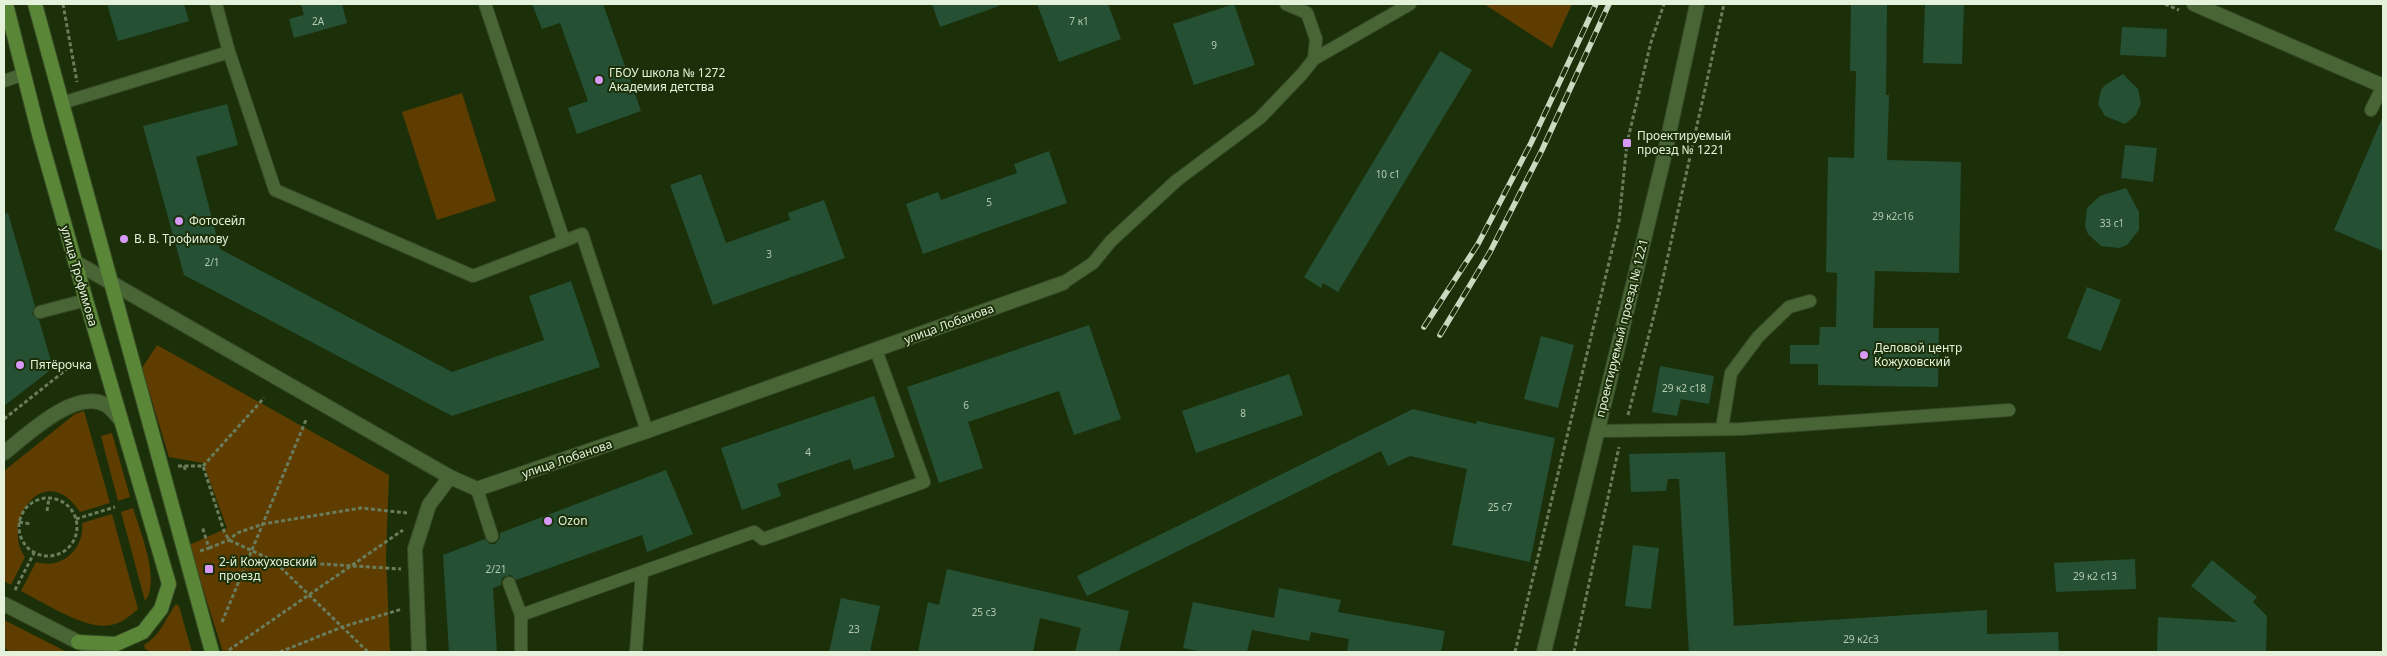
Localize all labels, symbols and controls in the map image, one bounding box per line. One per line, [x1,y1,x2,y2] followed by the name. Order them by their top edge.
[312,14,325,28] house number: 2А
[1069,14,1089,28] house number: 7 к1
[1211,38,1217,52] house number: 9
[609,64,725,95] place label: ГБОУ школа № 1272 Академия детства
[593,74,605,86] marker: ГБОУ школа № 1272 Академия детства
[1637,127,1731,158] place label: Проектируемый проезд № 1221
[1621,137,1633,149] marker: Проектируемый проезд № 1221
[1376,167,1400,181] house number: 10 с1
[986,195,992,209] house number: 5
[1872,209,1914,223] house number: 29 к2с16
[189,212,245,229] place label: Фотосейл
[173,215,185,227] marker: Фотосейл
[2100,216,2124,230] house number: 33 с1
[57,224,102,328] street label: улица Трофимова
[134,230,229,247] place label: В. В. Трофимову
[118,233,130,245] marker: В. В. Трофимову
[1591,237,1652,419] street label: проектируемый проезд № 1221
[766,247,772,261] house number: 3
[204,255,220,269] house number: 2/1
[902,299,996,348] street label: улица Лобанова
[1874,339,1962,370] place label: Деловой центр Кожуховский
[1858,349,1870,361] marker: Деловой центр Кожуховский
[30,356,92,373] place label: Пятёрочка
[14,359,26,371] marker: Пятёрочка
[1662,381,1706,395] house number: 29 к2 с18
[963,398,969,412] house number: 6
[1240,406,1246,420] house number: 8
[519,435,614,482] street label: улица Лобанова
[805,445,811,459] house number: 4
[1488,500,1513,514] house number: 25 с7
[558,512,588,529] place label: Ozon
[542,515,554,527] marker: Ozon
[219,553,317,584] place label: 2-й Кожуховский проезд
[486,562,506,576] house number: 2/21
[203,563,215,575] marker: 2-й Кожуховский проезд
[2073,569,2117,583] house number: 29 к2 с13
[972,605,997,619] house number: 25 с3
[848,622,860,636] house number: 23
[1843,632,1879,646] house number: 29 к2с3

